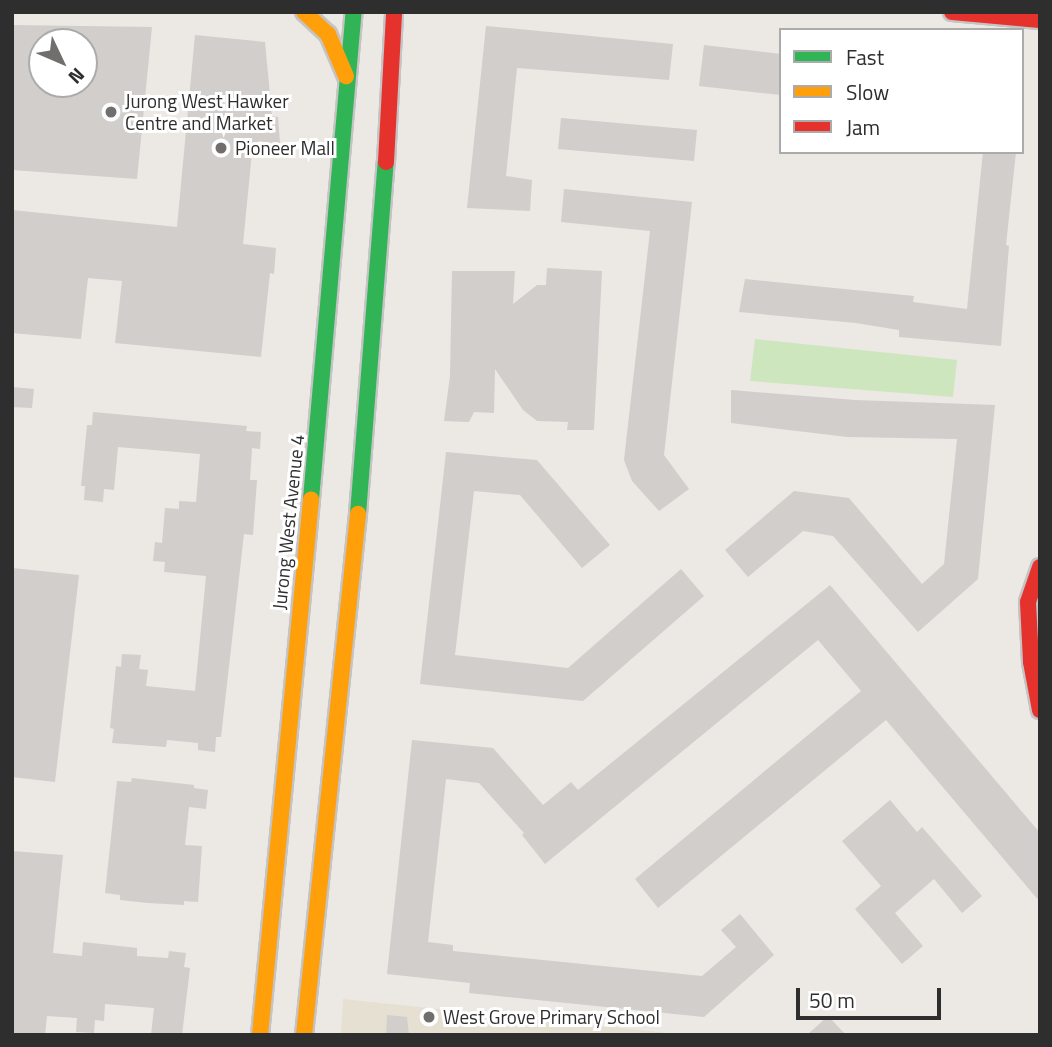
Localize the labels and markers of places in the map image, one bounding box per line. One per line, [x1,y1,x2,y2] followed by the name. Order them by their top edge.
[125,90,289,134] place label: Jurong West Hawker Centre and Market
[103,104,119,120] marker: Jurong West Hawker Centre and Market
[235,137,335,159] place label: Pioneer Mall
[213,140,229,156] marker: Pioneer Mall
[443,1006,660,1028] place label: West Grove Primary School
[421,1009,437,1025] marker: West Grove Primary School

